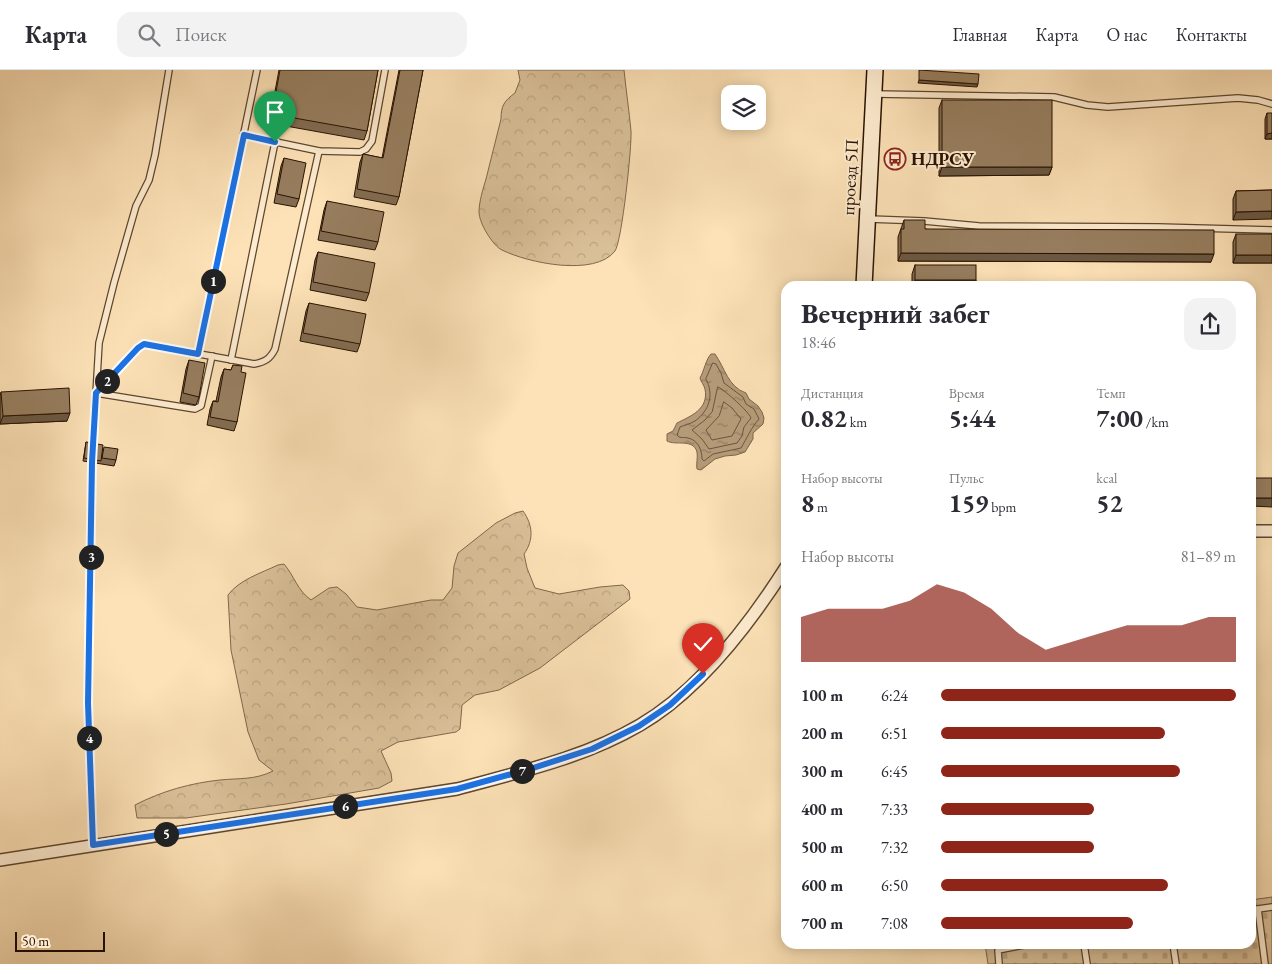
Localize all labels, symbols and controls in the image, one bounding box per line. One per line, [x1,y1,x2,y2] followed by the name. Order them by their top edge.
[117,12,467,57] search box
[25,19,87,50] text: Карта
[135,21,163,49] icon: search
[175,22,227,47] text: Поиск
[953,23,1007,46] text: Главная
[1035,23,1078,46] text: Карта
[1106,23,1148,46] text: О нас
[1176,23,1247,46] text: Контакты
[721,85,766,130] map controls
[721,85,766,130] button: layers
[254,91,296,142] pin
[261,98,289,126] icon: arrive
[836,138,863,216] street label: проезд 5П
[883,147,907,171] bus stop icon: НДРСУ
[911,147,975,170] place label: НДРСУ
[200,268,226,294] pin: 1
[210,272,217,290] text: 1
[801,295,990,331] text: Вечерний забег
[1184,298,1236,350] button: share
[801,332,836,353] text: 18:46
[94,368,120,394] pin: 2
[104,372,111,390] text: 2
[801,384,863,402] text: Дистанция
[949,384,985,402] text: Время
[1096,384,1126,402] text: Темп
[801,402,847,434] text: 0.82
[949,402,995,434] text: 5:44
[1096,402,1143,434] text: 7:00
[847,413,867,431] text: km
[1143,413,1169,431] text: /km
[801,469,882,487] text: Набор высоты
[949,469,984,487] text: Пульс
[1096,469,1117,487] text: kcal
[801,487,814,519] text: 8
[949,487,988,519] text: 159
[1096,487,1123,519] text: 52
[814,498,828,516] text: m
[988,498,1017,516] text: bpm
[78,544,104,570] pin: 3
[801,546,894,567] text: Набор высоты
[1181,546,1236,567] text: 81–89 m
[88,548,95,566] text: 3
[682,623,724,674] pin
[689,630,717,658] icon: check
[801,685,843,706] text: 100 m
[881,685,908,706] text: 6:24
[801,723,843,744] text: 200 m
[881,723,908,744] text: 6:51
[76,726,102,750] pin: 4
[86,729,93,747] text: 4
[510,758,534,784] pin: 7
[801,761,843,782] text: 300 m
[881,761,908,782] text: 6:45
[519,762,526,780] text: 7
[332,794,358,818] pin: 6
[342,797,349,815] text: 6
[801,799,843,820] text: 400 m
[881,799,908,820] text: 7:33
[154,822,178,846] pin: 5
[163,825,170,843] text: 5
[801,837,843,858] text: 500 m
[881,837,908,858] text: 7:32
[801,875,843,896] text: 600 m
[881,875,908,896] text: 6:50
[801,913,843,934] text: 700 m
[881,913,908,934] text: 7:08
[15,929,105,952] scale bar
[22,932,49,950] text: 50 m

